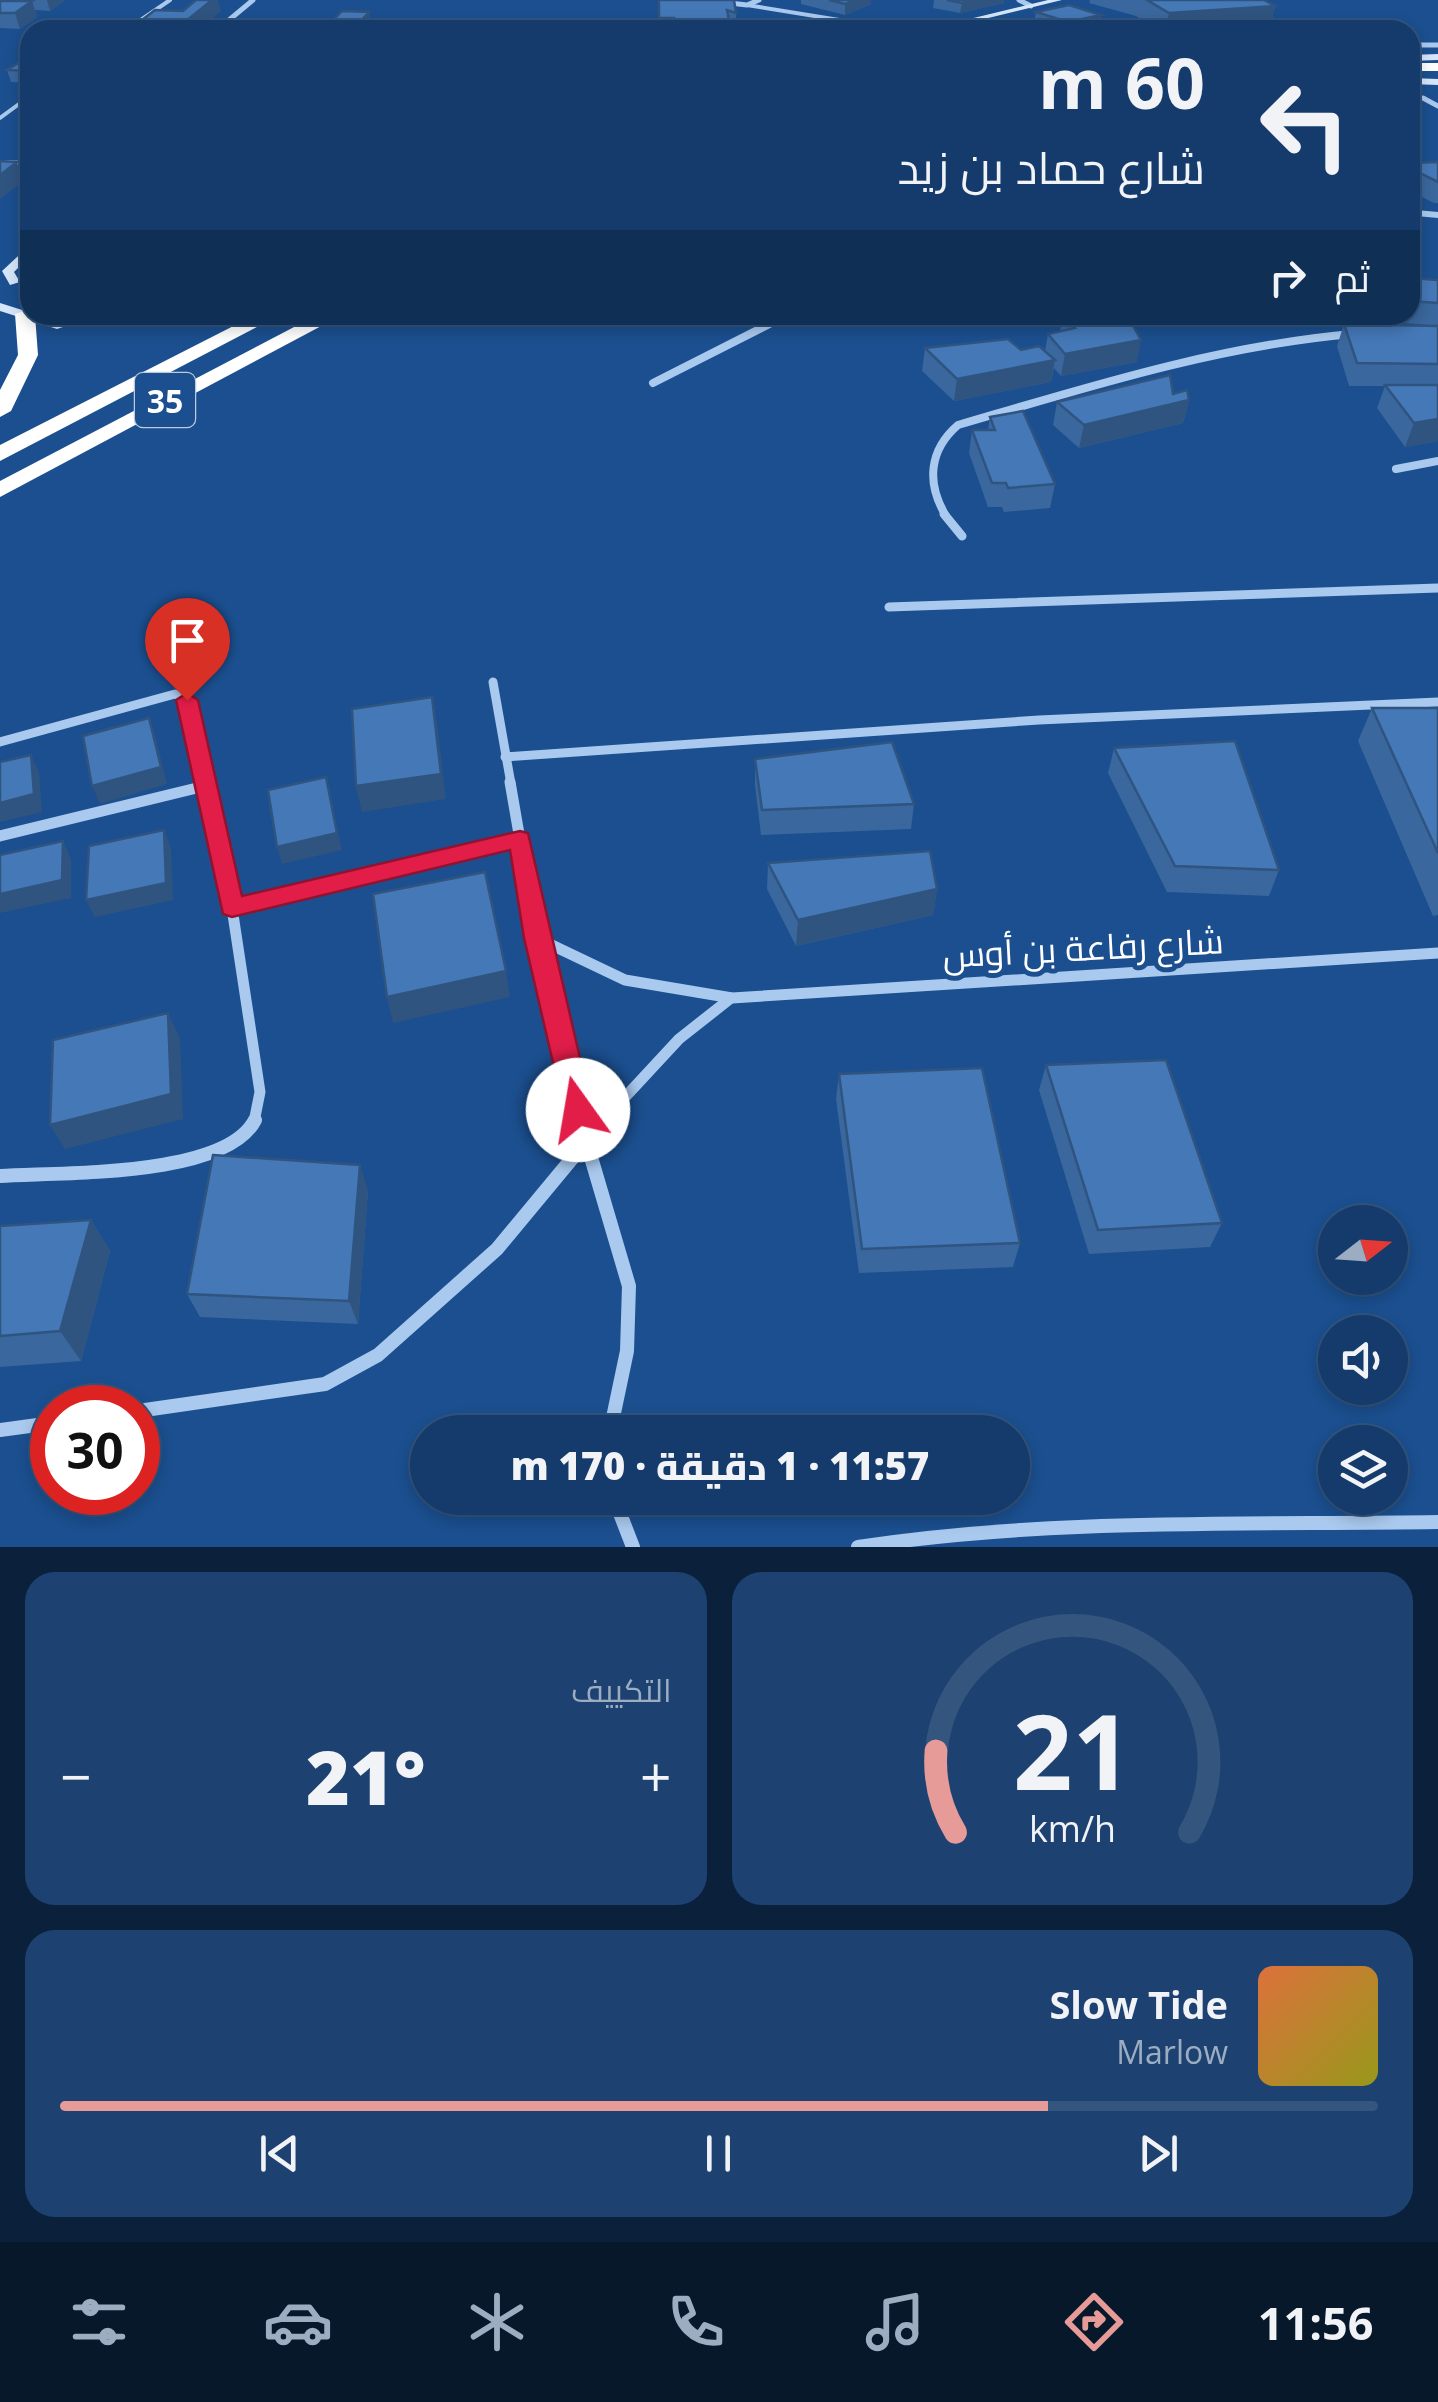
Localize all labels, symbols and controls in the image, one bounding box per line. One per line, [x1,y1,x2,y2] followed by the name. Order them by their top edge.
[1038,34,1205,130] text: 60 m
[1240,60,1370,190] icon: left
[897,136,1205,197] text: شارع حماد بن زيد
[1260,250,1315,305] icon: right
[1335,251,1370,303] text: ثم
[135,373,195,427] road number: 35
[145,598,230,701] pin
[160,613,215,668] icon: arrive
[941,916,1225,979] street label: شارع رفاعة بن أوس
[526,1058,630,1162] position arrow
[1318,1205,1408,1295] north arrow
[1318,1205,1408,1515] map controls
[1318,1315,1408,1405] button: sound
[30,1385,160,1515] speed limit sign: 30
[1318,1425,1408,1515] button: layers
[511,1439,929,1491] text: 11:57 · 1 دقيقة · 170 m
[571,1668,672,1711] text: التكييف
[1013,1679,1132,1820] text: 21
[306,1725,426,1827] text: 21°
[60,1738,91,1813] text: −
[640,1738,672,1813] text: +
[1029,1804,1116,1852] text: km/h
[1049,1978,1228,2030] text: Slow Tide
[1116,2030,1228,2073] text: Marlow
[252,2126,307,2181] icon: previous
[691,2126,746,2181] icon: pause
[1131,2126,1186,2181] icon: next
[64,2287,134,2357] icon: filters
[263,2287,333,2357] icon: car
[462,2287,532,2357] icon: climate
[661,2287,731,2357] icon: phone
[860,2287,930,2357] icon: music
[1059,2287,1129,2357] icon: directions
[1258,2292,1374,2353] text: 11:56

